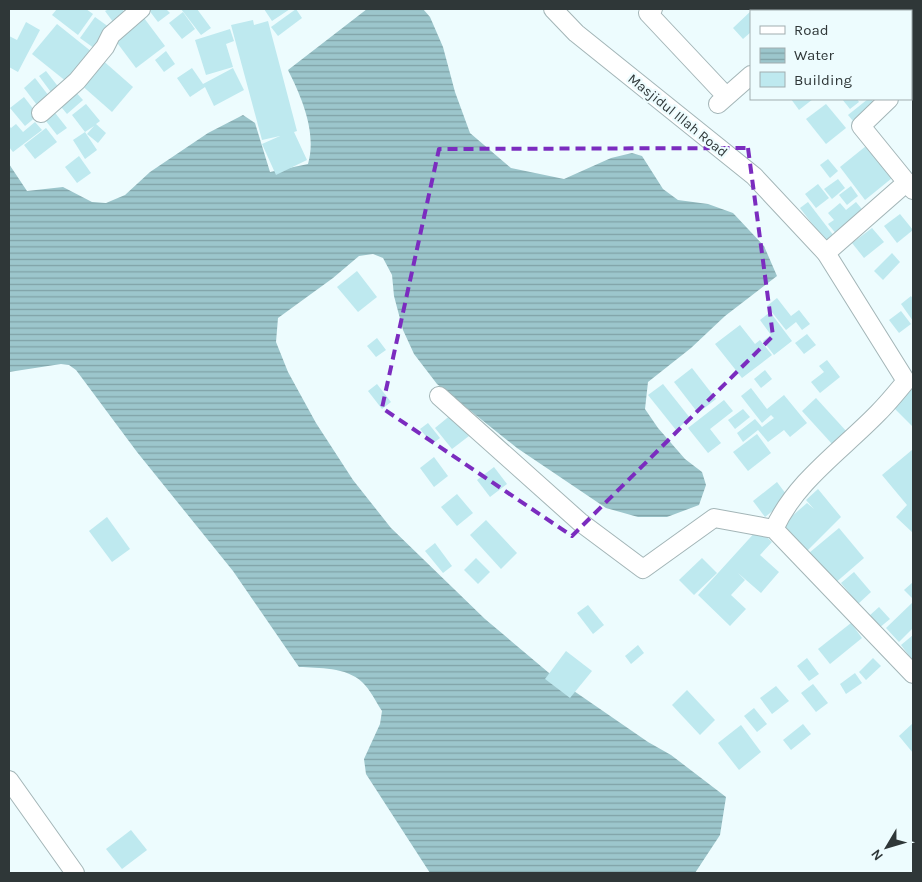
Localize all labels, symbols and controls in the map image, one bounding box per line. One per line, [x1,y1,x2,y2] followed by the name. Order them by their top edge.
[750,10,912,100] legend
[794,21,829,39] text: Road
[794,46,835,64] text: Water
[625,70,731,161] street label: Masjidul Illah Road
[794,71,852,89] text: Building
[862,822,912,872] north arrow
[867,846,887,864] text: N

